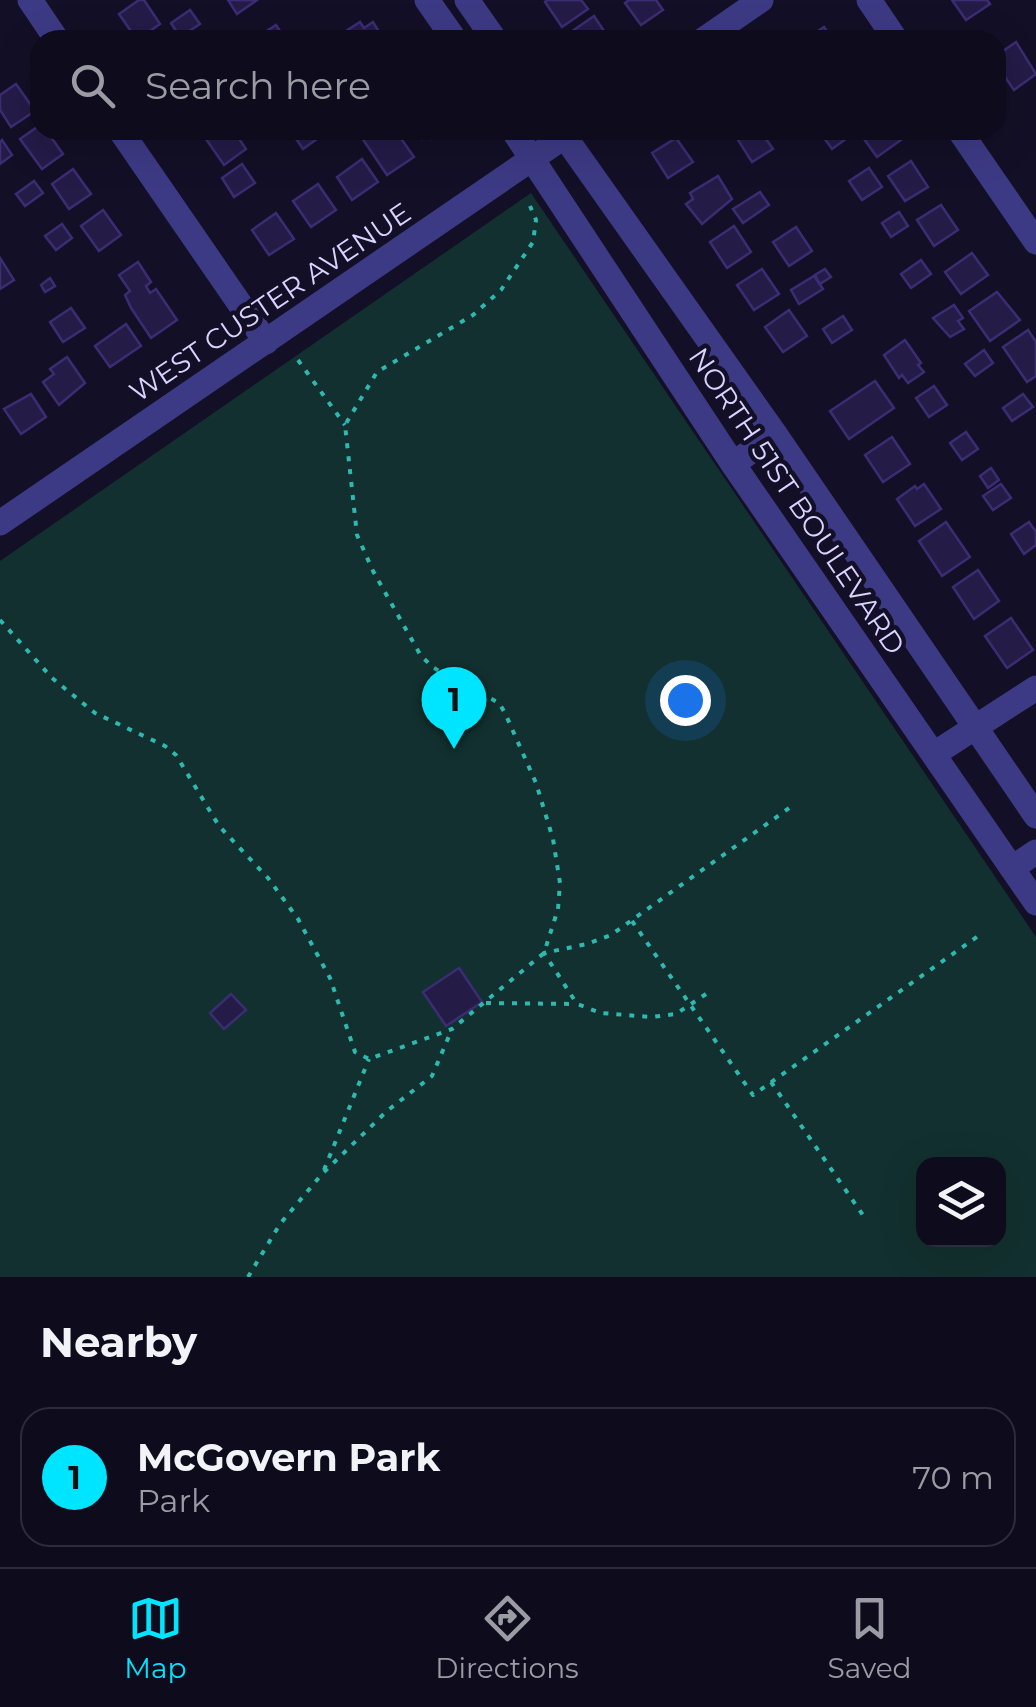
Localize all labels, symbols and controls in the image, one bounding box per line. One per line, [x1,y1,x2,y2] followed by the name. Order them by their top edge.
[30,30,1006,140] search box
[65,58,120,113] icon: search
[145,62,371,109] text: Search here
[123,195,417,409] street label: WEST CUSTER AVENUE
[682,341,912,661] street label: NORTH 51ST BOULEVARD
[422,666,486,749] pin: 1
[660,675,711,726] your location
[916,1157,1006,1247] map controls
[916,1157,1006,1247] button: layers
[40,1316,197,1368] text: Nearby
[137,1434,440,1481] text: McGovern Park
[68,1458,81,1497] text: 1
[912,1458,994,1497] text: 70 m
[137,1481,210,1520] text: Park
[124,1591,187,1685] tab: Map
[435,1591,579,1685] tab: Directions
[827,1591,912,1685] tab: Saved

